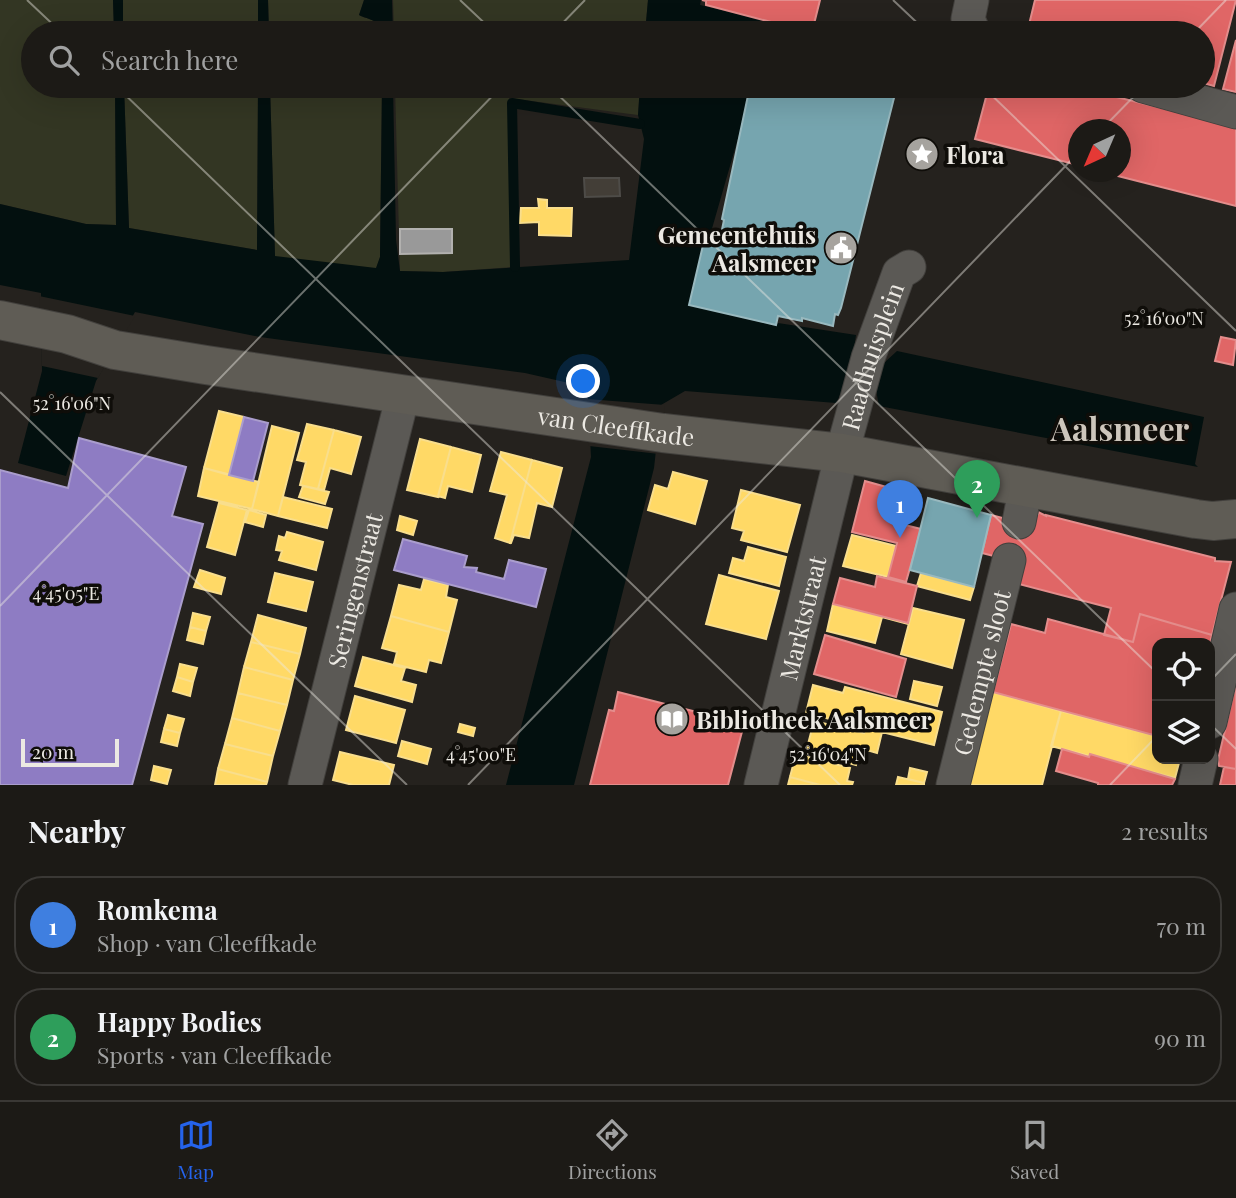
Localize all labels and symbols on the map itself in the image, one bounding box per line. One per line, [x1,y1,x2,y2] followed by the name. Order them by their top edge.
[1068,119,1131,182] north arrow
[903,135,941,173] place icon: Flora
[946,138,1005,170] place label: Flora
[658,218,817,278] place label: Gemeentehuis Aalsmeer
[822,229,860,267] public building icon: Gemeentehuis Aalsmeer
[833,278,910,434] street label: Raadhuisplein
[1124,306,1204,330] text: 52°16'00"N
[566,364,600,398] your location
[33,391,112,415] text: 52°16'06"N
[535,398,696,452] street label: van Cleeffkade
[1050,406,1189,449] district label: Aalsmeer
[954,460,1000,518] pin: 2
[877,480,923,538] pin: 1
[319,509,389,671] street label: Seringenstraat
[771,552,832,683] street label: Marktstraat
[33,581,99,605] text: 4°45'05"E
[945,586,1017,758] street label: Gedempte sloot
[653,700,691,738] library icon: Bibliotheek Aalsmeer
[696,703,933,735] place label: Bibliotheek Aalsmeer
[21,736,119,768] scale bar
[446,742,516,766] text: 4°45'00"E
[789,742,867,766] text: 52°16'04"N

